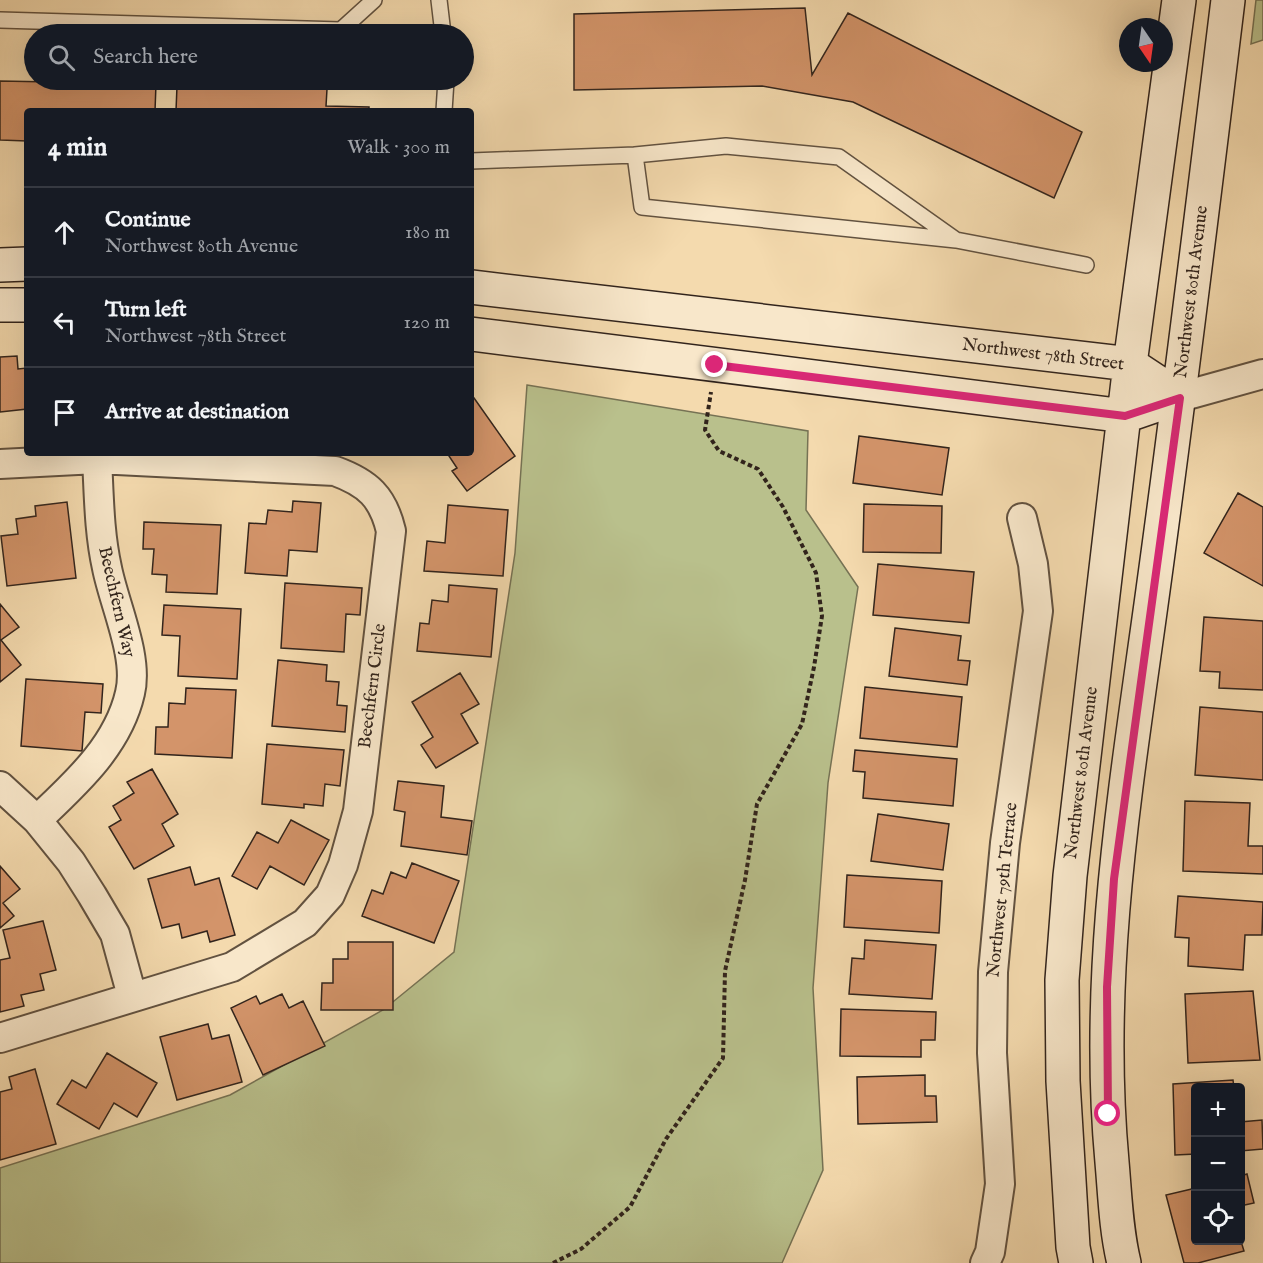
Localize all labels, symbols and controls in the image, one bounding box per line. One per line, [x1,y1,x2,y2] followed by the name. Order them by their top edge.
[1119,18,1173,72] north arrow
[24,24,474,90] search box
[45,41,78,74] icon: search
[93,43,198,71] text: Search here
[48,131,107,164] text: 4 min
[347,135,450,160] text: Walk · 300 m
[1170,204,1214,380] street label: Northwest 80th Avenue
[105,206,191,234] text: Continue
[48,216,81,249] icon: ahead
[405,220,450,245] text: 180 m
[105,234,298,259] text: Northwest 80th Avenue
[105,296,187,324] text: Turn left
[48,306,81,339] icon: left
[404,310,450,335] text: 120 m
[105,324,286,349] text: Northwest 78th Street
[961,334,1125,376] street label: Northwest 78th Street
[701,351,727,377] route end
[48,396,81,429] icon: arrive
[105,398,289,426] text: Arrive at destination
[92,544,140,660] street label: Beechfern Way
[354,622,392,750] street label: Beechfern Circle
[1060,685,1104,861] street label: Northwest 80th Avenue
[982,801,1024,979] street label: Northwest 79th Terrace
[1191,1083,1245,1245] map controls
[1191,1083,1245,1137] button: +
[1094,1100,1120,1126] route start
[1191,1137,1245,1191] button: −
[1191,1191,1245,1245] button: locate

